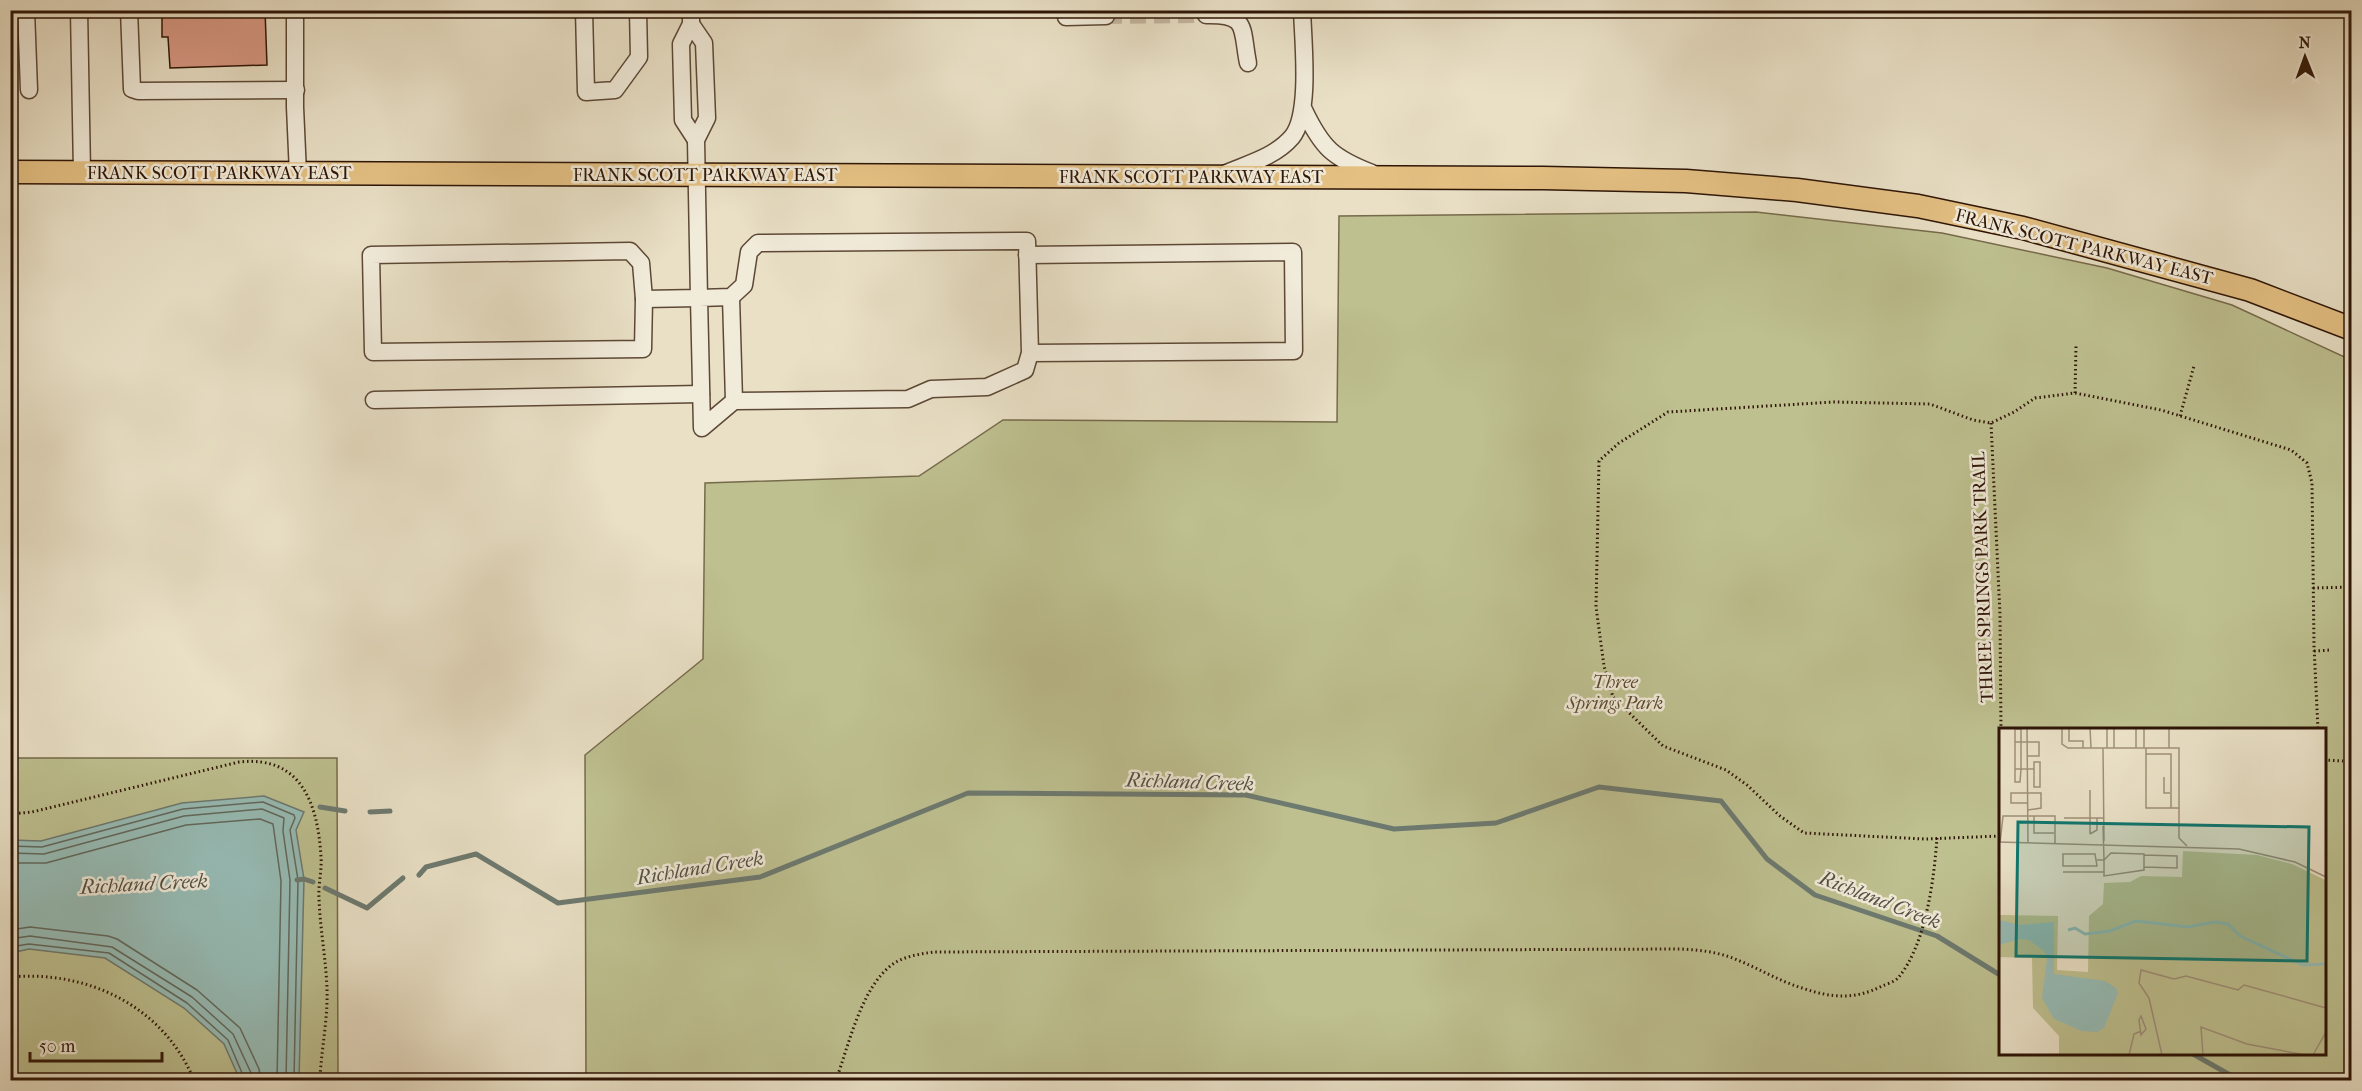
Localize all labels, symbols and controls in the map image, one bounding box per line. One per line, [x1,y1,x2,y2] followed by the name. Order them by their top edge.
[2275,27,2335,87] north arrow
[2299,33,2312,52] text: N
[87,163,352,184] street label: FRANK SCOTT PARKWAY EAST
[573,165,838,186] street label: FRANK SCOTT PARKWAY EAST
[1059,167,1324,188] street label: FRANK SCOTT PARKWAY EAST
[1953,205,2216,289] street label: FRANK SCOTT PARKWAY EAST
[1968,451,1998,703] street label: THREE SPRINGS PARK TRAIL
[1566,672,1663,714] park label: Three Springs Park
[1999,728,2326,1055] inset map
[1124,768,1254,796] water label: Richland Creek
[633,847,765,890] water label: Richland Creek
[1814,866,1944,934] water label: Richland Creek
[77,869,209,899] water label: Richland Creek
[30,1025,162,1063] scale bar
[39,1036,76,1057] text: 50 m

